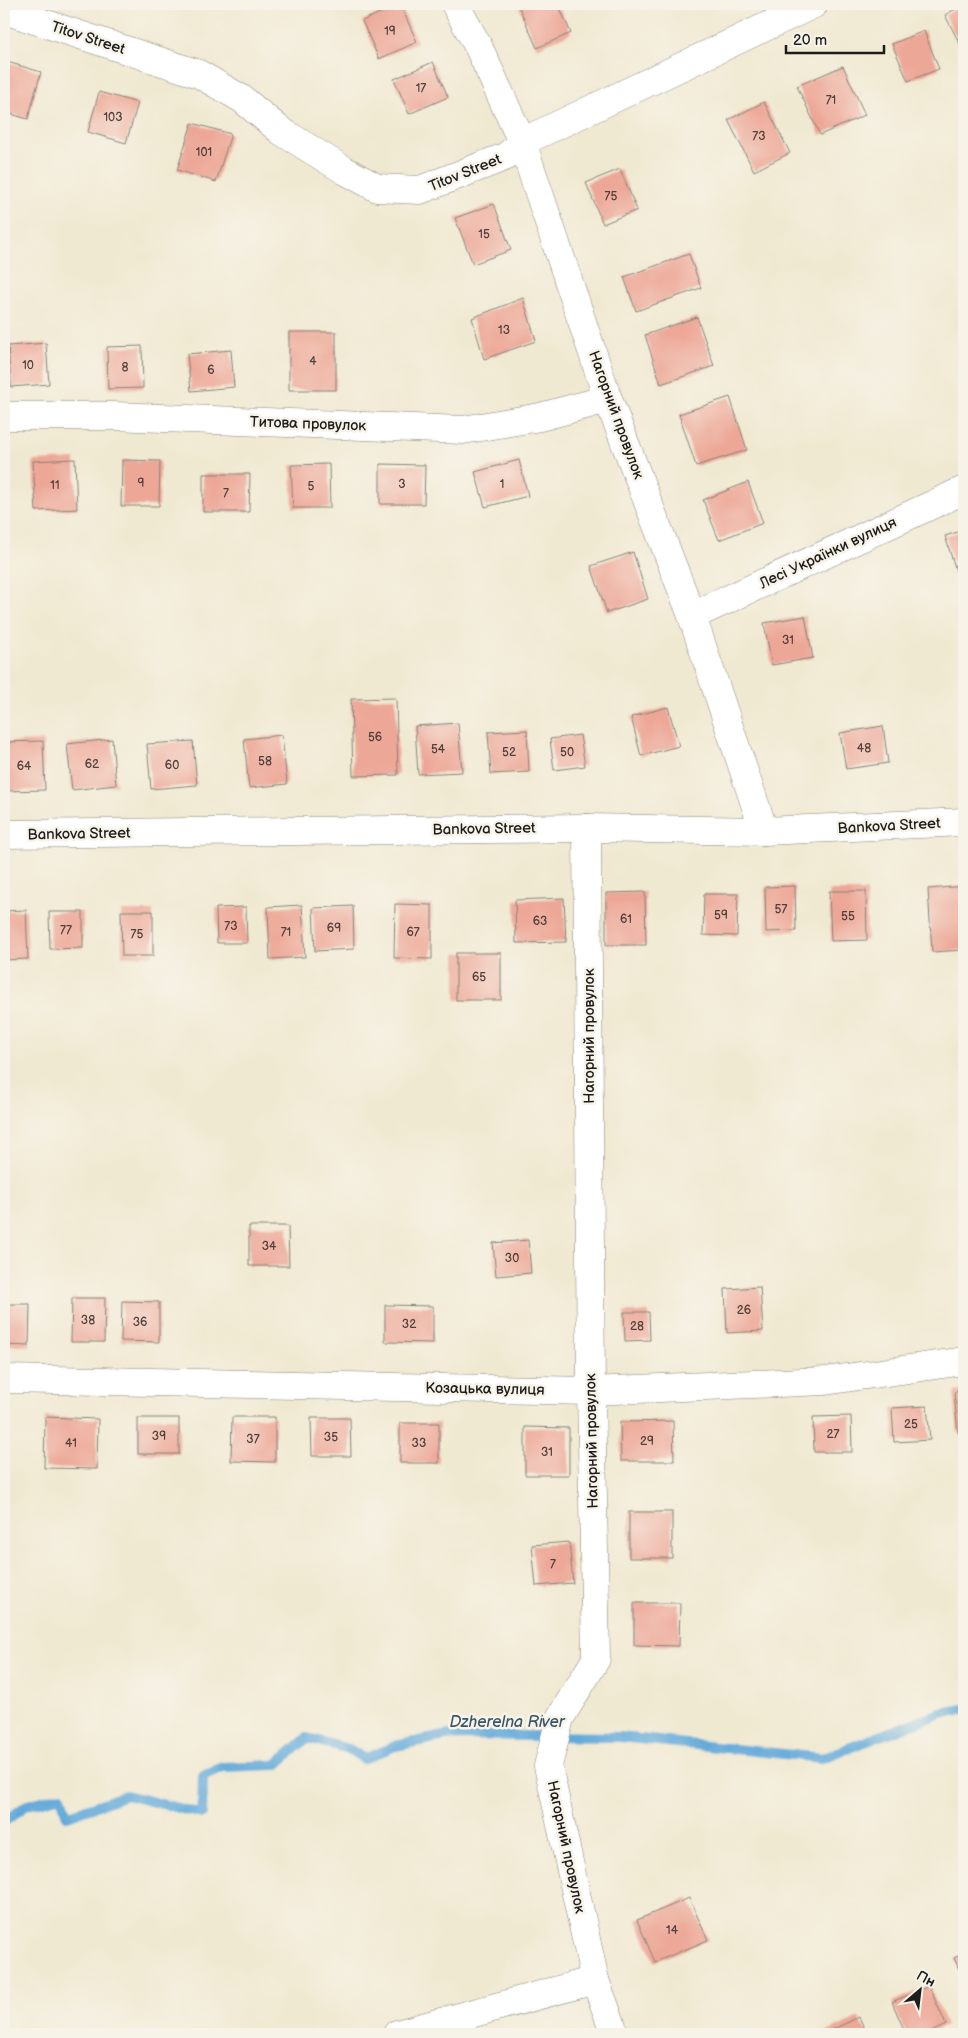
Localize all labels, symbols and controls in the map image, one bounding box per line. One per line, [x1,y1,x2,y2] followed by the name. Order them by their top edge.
[49,17,128,59] street label: Titov Street
[786,22,883,54] scale bar
[384,24,396,39] house number: 19
[793,31,827,50] text: 20 m
[416,81,426,96] house number: 17
[826,93,836,108] house number: 71
[103,110,123,125] house number: 103
[752,129,766,144] house number: 73
[196,145,212,160] house number: 101
[426,150,504,196] street label: Titov Street
[605,189,618,204] house number: 75
[478,227,490,242] house number: 15
[498,323,510,338] house number: 13
[584,348,648,482] street label: Нагорний провулок
[309,354,317,369] house number: 4
[22,358,34,373] house number: 10
[122,360,129,375] house number: 8
[207,363,215,378] house number: 6
[249,412,367,436] street label: Титова провулок
[138,476,145,491] house number: 9
[398,477,406,492] house number: 3
[500,477,504,492] house number: 1
[50,478,60,493] house number: 11
[308,479,315,494] house number: 5
[223,486,229,501] house number: 7
[755,513,900,594] street label: Лесі Українки вулиця
[782,633,794,648] house number: 31
[368,730,382,745] house number: 56
[857,741,871,756] house number: 48
[431,742,446,757] house number: 54
[502,745,516,760] house number: 52
[560,745,574,760] house number: 50
[258,754,272,769] house number: 58
[85,757,99,772] house number: 62
[165,758,179,773] house number: 60
[17,759,32,774] house number: 64
[837,814,941,838] street label: Bankova Street
[432,819,536,839] street label: Bankova Street
[27,824,131,844] street label: Bankova Street
[775,902,787,917] house number: 57
[714,908,728,923] house number: 59
[841,909,855,924] house number: 55
[620,912,632,927] house number: 61
[533,914,547,929] house number: 63
[224,919,238,934] house number: 73
[327,921,341,936] house number: 69
[60,923,72,938] house number: 77
[281,925,291,940] house number: 71
[406,925,420,940] house number: 67
[131,927,144,942] house number: 75
[580,968,599,1104] street label: Нагорний провулок
[472,970,486,985] house number: 65
[262,1239,277,1254] house number: 34
[505,1251,519,1266] house number: 30
[737,1303,751,1318] house number: 26
[81,1313,95,1328] house number: 38
[133,1315,147,1330] house number: 36
[402,1317,416,1332] house number: 32
[630,1319,644,1334] house number: 28
[581,1373,603,1509] street label: Нагорний провулок
[425,1378,545,1400] street label: Козацька вулиця
[904,1417,918,1432] house number: 25
[827,1427,840,1442] house number: 27
[152,1429,166,1444] house number: 39
[324,1430,338,1445] house number: 35
[246,1432,260,1447] house number: 37
[640,1434,654,1449] house number: 29
[65,1436,77,1451] house number: 41
[412,1436,426,1451] house number: 33
[541,1445,553,1460] house number: 31
[550,1557,556,1572] house number: 7
[449,1713,566,1732] water label: Dzherelna River
[543,1779,589,1915] street label: Нагорний провулок
[666,1923,679,1938] house number: 14
[896,1966,946,2016] north arrow
[914,1967,938,1991] text: Пн

